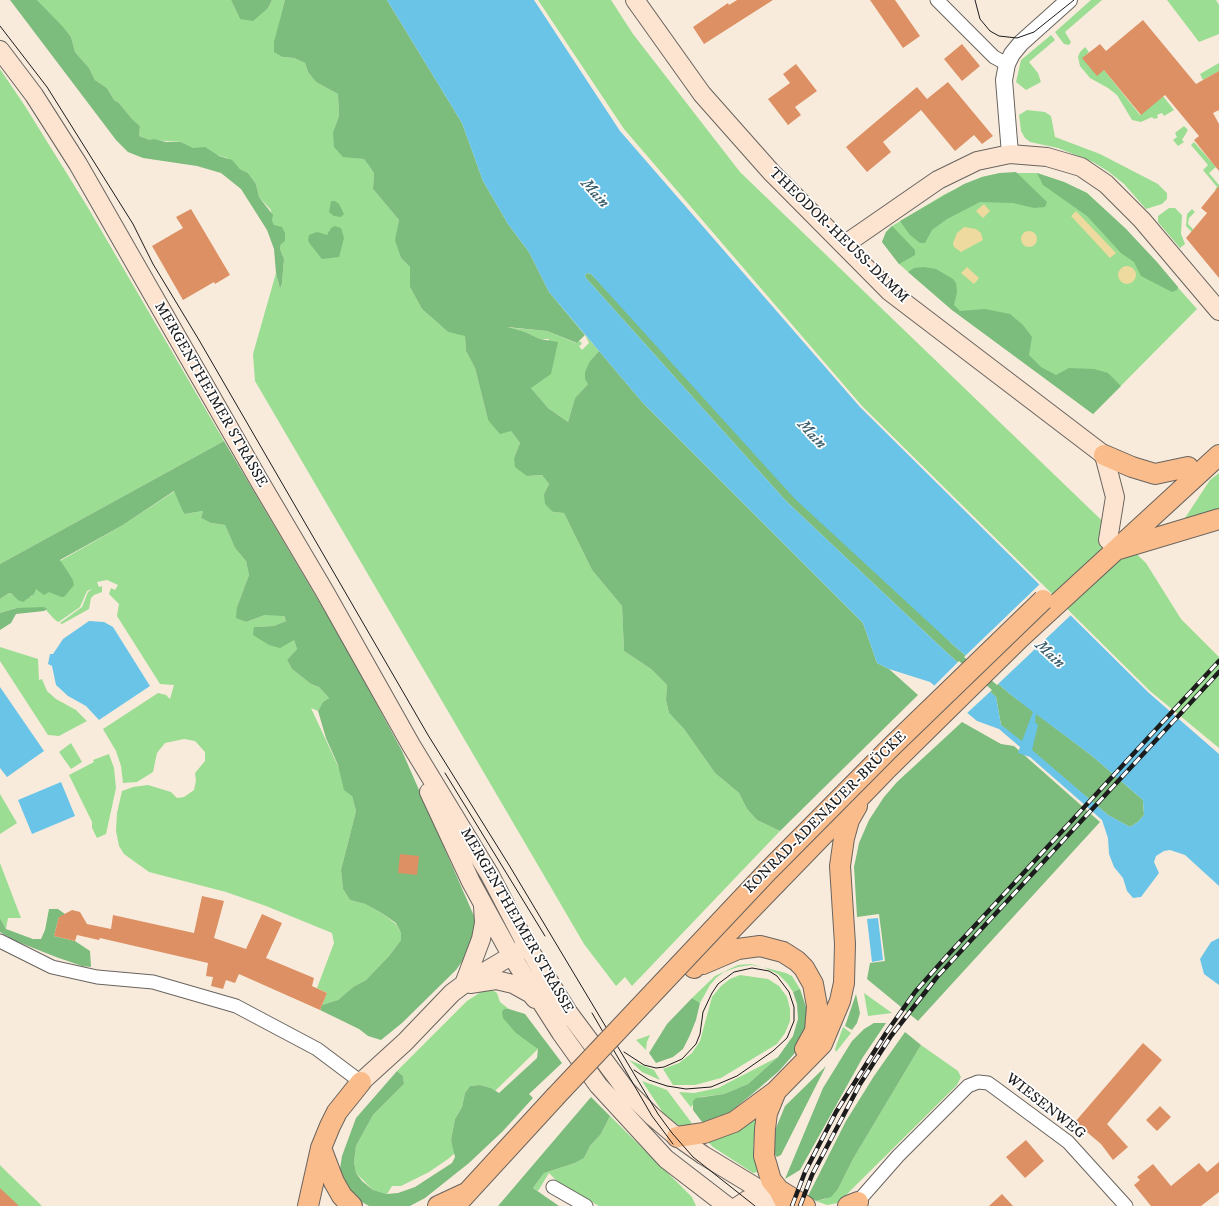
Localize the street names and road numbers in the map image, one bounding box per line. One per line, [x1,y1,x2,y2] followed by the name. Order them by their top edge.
[764,164,912,308] street label: THEODOR-HEUSS-DAMM
[149,299,271,491] street label: MERGENTHEIMER STRASSE
[741,728,911,898] street label: KONRAD-ADENAUER-BRÜCKE
[455,825,577,1017] street label: MERGENTHEIMER STRASSE
[1002,1070,1088,1144] street label: WIESENWEG

